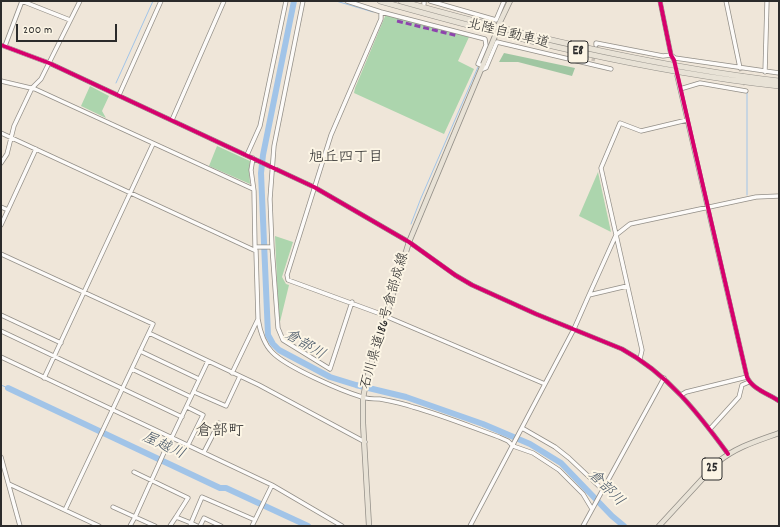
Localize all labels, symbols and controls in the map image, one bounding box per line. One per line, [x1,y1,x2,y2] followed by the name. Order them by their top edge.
[18,16,119,42] scale bar
[465,17,551,53] street label: 北陸自動車道
[23,22,52,39] text: 200 m
[568,41,588,63] road number: E8
[309,150,383,168] district label: 旭丘四丁目
[358,251,414,391] street label: 石川県道186号倉部成線
[280,327,328,365] water label: 倉部川
[196,423,244,443] district label: 倉部町
[139,429,187,465] water label: 屋越川
[702,458,722,480] road number: 25
[583,467,627,511] water label: 倉部川

